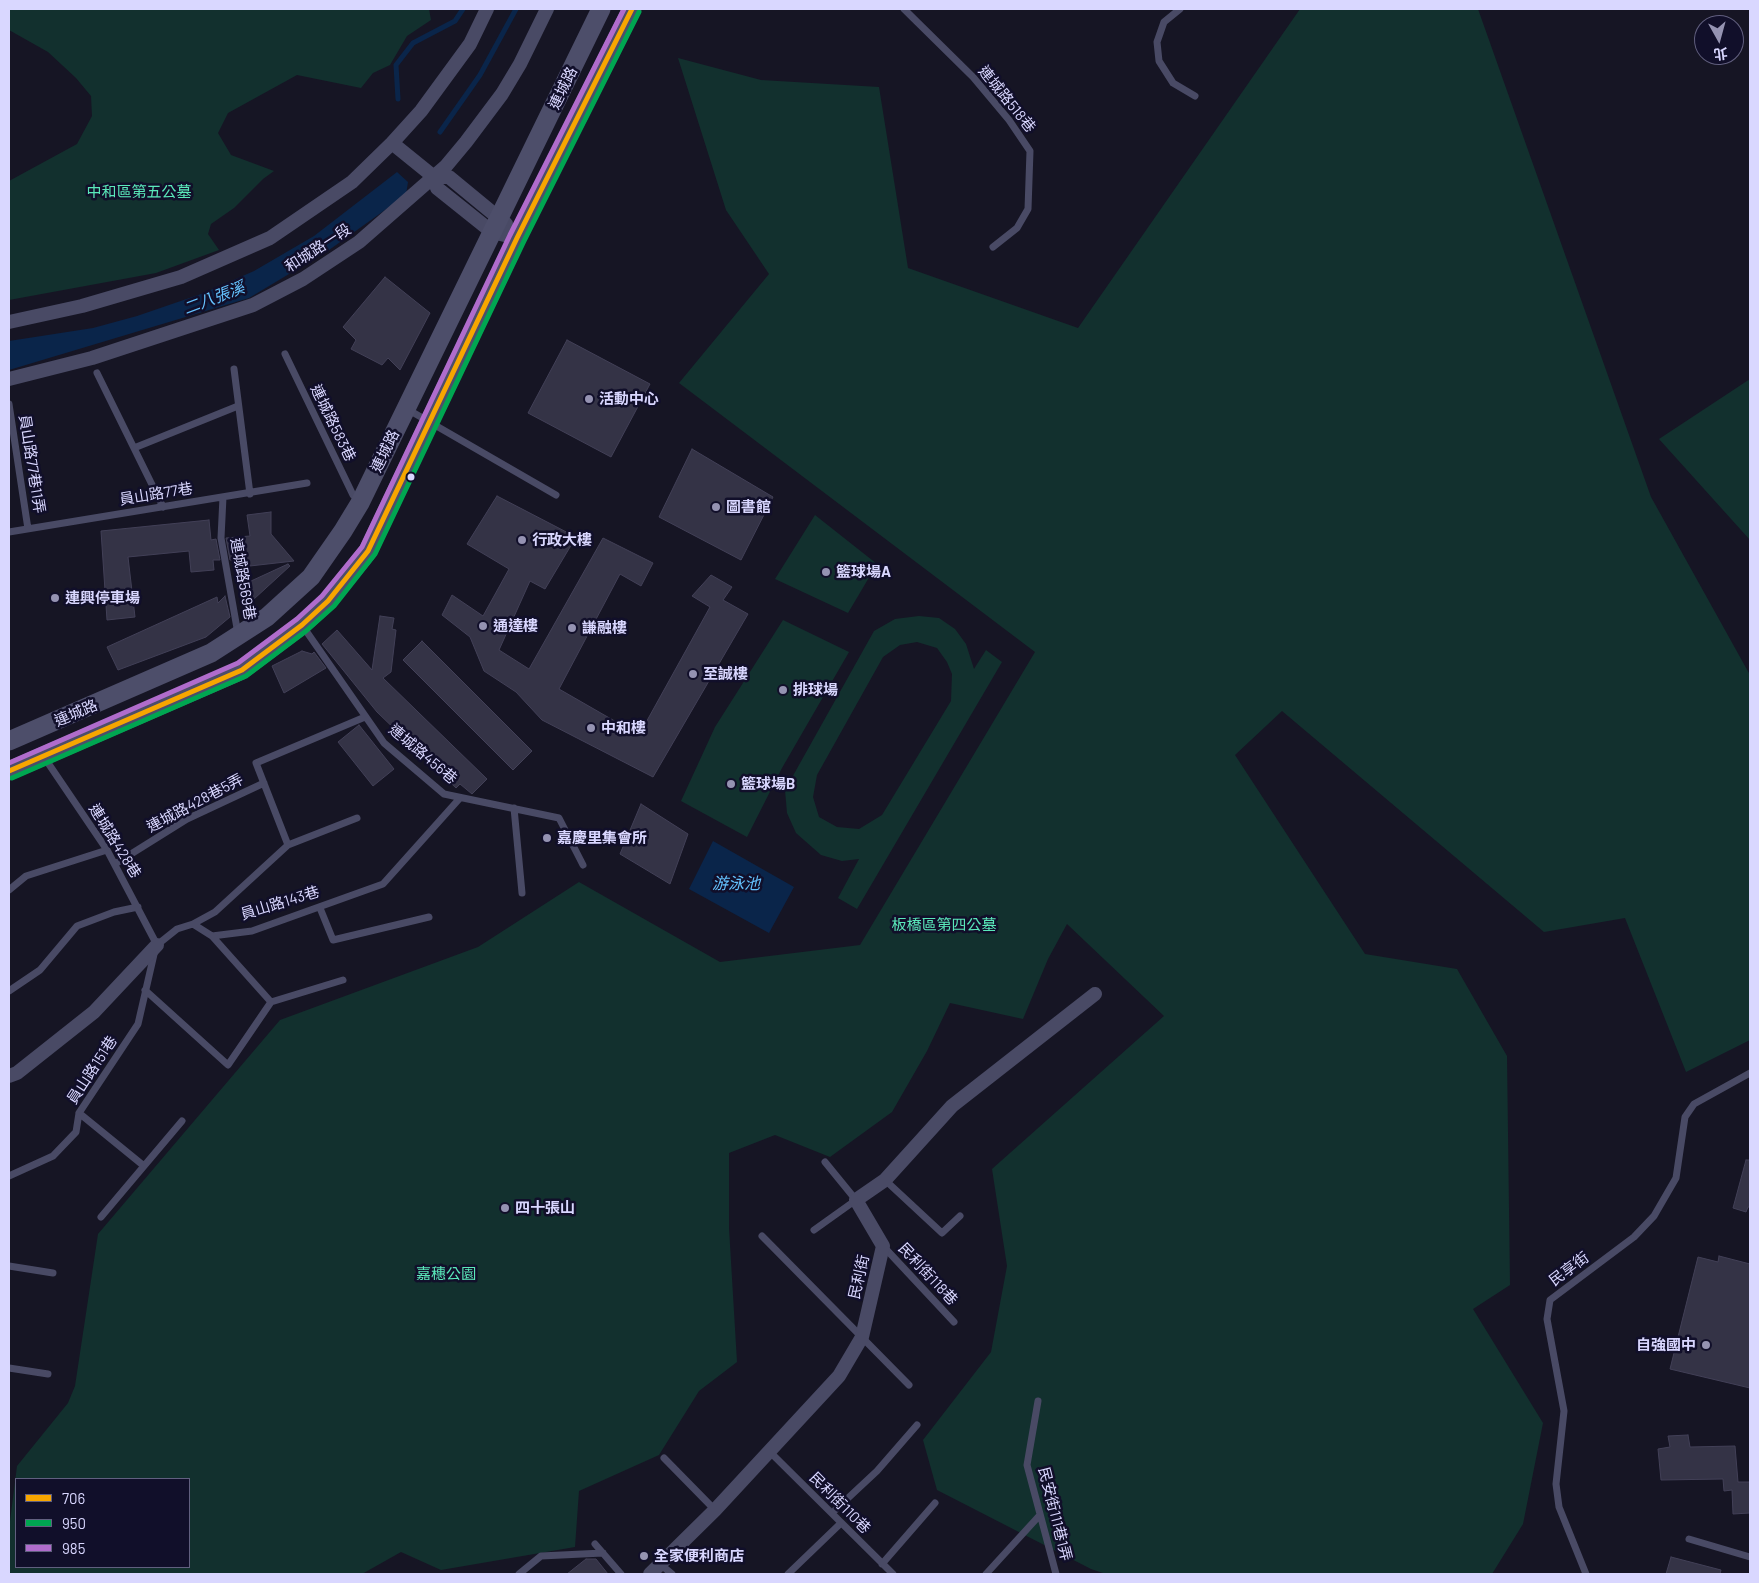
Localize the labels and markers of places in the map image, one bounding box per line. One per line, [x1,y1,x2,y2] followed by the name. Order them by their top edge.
[599,390,659,408] place label: 活動中心
[583,393,595,405] marker: 活動中心
[406,472,416,482] unlabelled marker
[726,498,771,516] place label: 圖書館
[710,501,722,513] marker: 圖書館
[532,531,592,549] place label: 行政大樓
[516,534,528,546] marker: 行政大樓
[836,563,891,581] place label: 籃球場A
[820,566,832,578] marker: 籃球場A
[65,589,140,607] place label: 連興停車場
[49,592,61,604] marker: 連興停車場
[493,617,538,635] place label: 通達樓
[582,619,627,637] place label: 謙融樓
[477,620,489,632] marker: 通達樓
[566,622,578,634] marker: 謙融樓
[703,665,748,683] place label: 至誠樓
[687,668,699,680] marker: 至誠樓
[793,681,838,699] place label: 排球場
[777,684,789,696] marker: 排球場
[601,719,646,737] place label: 中和樓
[585,722,597,734] marker: 中和樓
[741,775,795,793] place label: 籃球場B
[725,778,737,790] marker: 籃球場B
[557,829,647,847] place label: 嘉慶里集會所
[541,832,553,844] marker: 嘉慶里集會所
[515,1199,575,1217] place label: 四十張山
[499,1202,511,1214] marker: 四十張山
[1636,1336,1696,1354] place label: 自強國中
[1700,1339,1712,1351] marker: 自強國中
[654,1547,744,1565] place label: 全家便利商店
[638,1550,650,1562] marker: 全家便利商店

